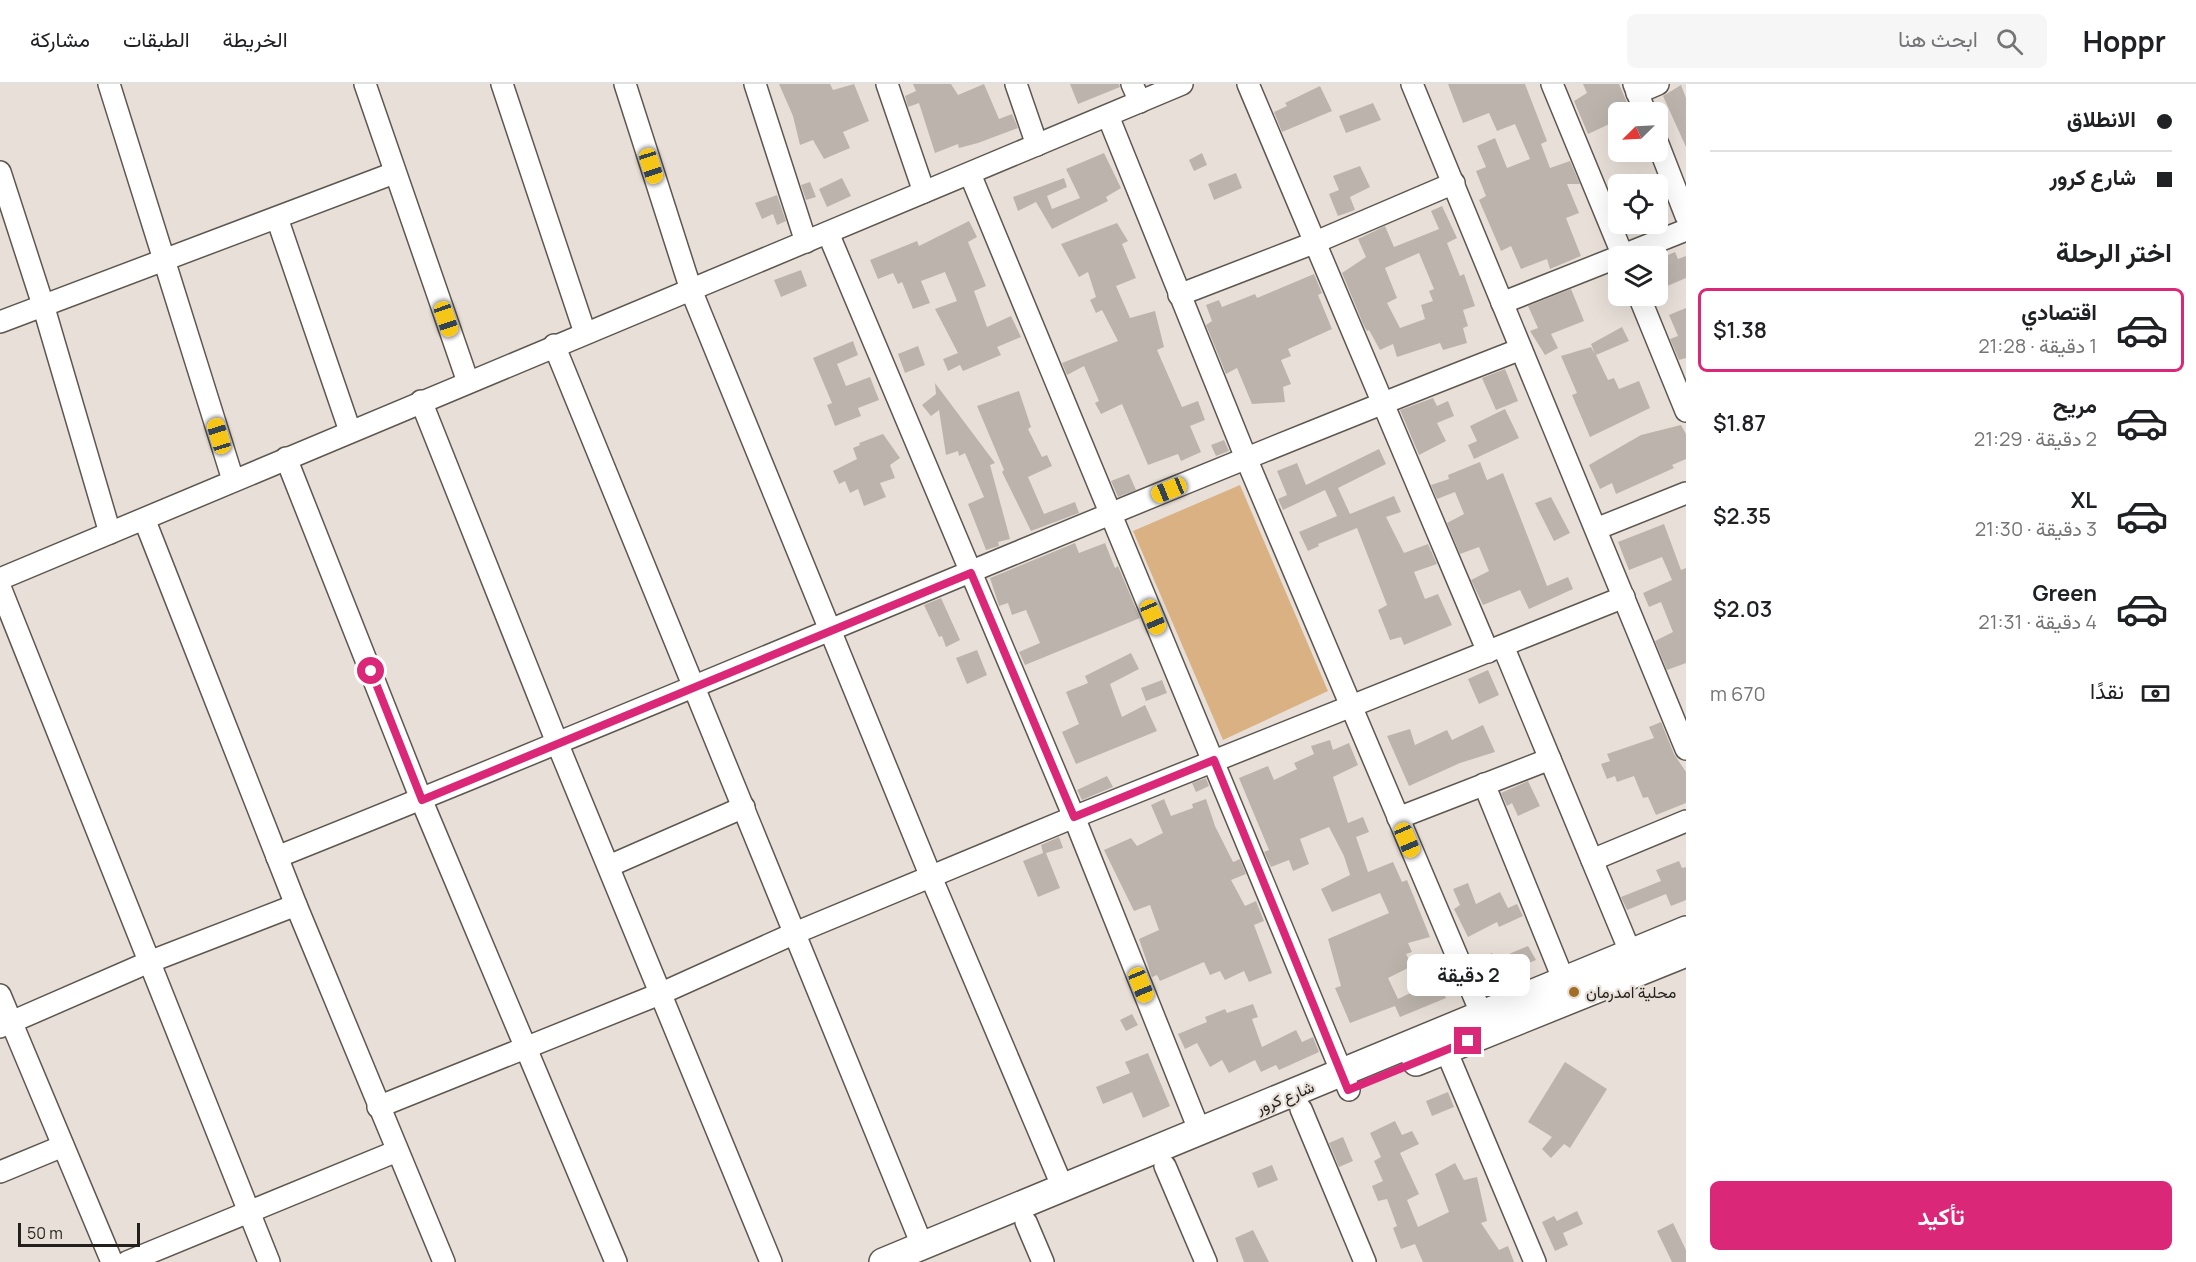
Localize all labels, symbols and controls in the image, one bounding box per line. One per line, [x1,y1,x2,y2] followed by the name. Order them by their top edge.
[1627,14,2047,68] search box
[2083,22,2166,60] text: Hoppr
[1898,24,1978,54] text: ابحث هنا
[30,25,90,53] text: مشاركة
[123,25,190,53] text: الطبقات
[223,25,288,53] text: الخريطة
[1993,25,2026,58] icon: search
[1608,102,1668,162] north arrow
[1608,102,1668,306] map controls
[2067,104,2136,134] text: الانطلاق
[637,146,665,186] car
[2049,162,2136,192] text: شارع كرور
[1608,174,1668,234] button: locate
[2056,233,2172,270] text: اختر الرحلة
[1608,246,1668,306] button: layers
[2021,297,2097,327] text: اقتصادي
[432,299,460,339] car
[2115,303,2169,357] icon: car
[1713,315,1767,345] text: $1.38
[1978,332,2097,359] text: 1 دقيقة · 21:28
[2053,390,2097,420] text: مريح
[2115,396,2169,450] icon: car
[1713,408,1766,438] text: $1.87
[205,416,233,456] car
[1974,425,2097,452] text: 2 دقيقة · 21:29
[1149,475,1189,505] car
[2071,485,2097,515] text: XL
[2115,489,2169,543] icon: car
[1713,501,1771,531] text: $2.35
[1975,515,2097,542] text: 3 دقيقة · 21:30
[2032,578,2097,608] text: Green
[2115,582,2169,636] icon: car
[1713,594,1772,624] text: $2.03
[1138,597,1168,637] car
[1978,608,2097,635] text: 4 دقيقة · 21:31
[357,657,384,684] route start
[2090,676,2124,706] text: نقدًا
[2139,677,2172,710] icon: cash
[1710,680,1766,707] text: 670 m
[1392,820,1422,860] car
[1406,954,1530,996] callout: 2 دقيقة
[1437,961,1500,988] text: 2 دقيقة
[1126,965,1156,1005] car
[1586,981,1676,1003] place label: محلية امدرمان
[1567,985,1581,999] marker: محلية امدرمان
[1454,1027,1481,1054] route end
[1252,1075,1318,1120] street label: شارع كرور
[1710,1181,2172,1250] button: تأكيد
[18,1220,140,1248] scale bar
[27,1222,63,1244] text: 50 m

